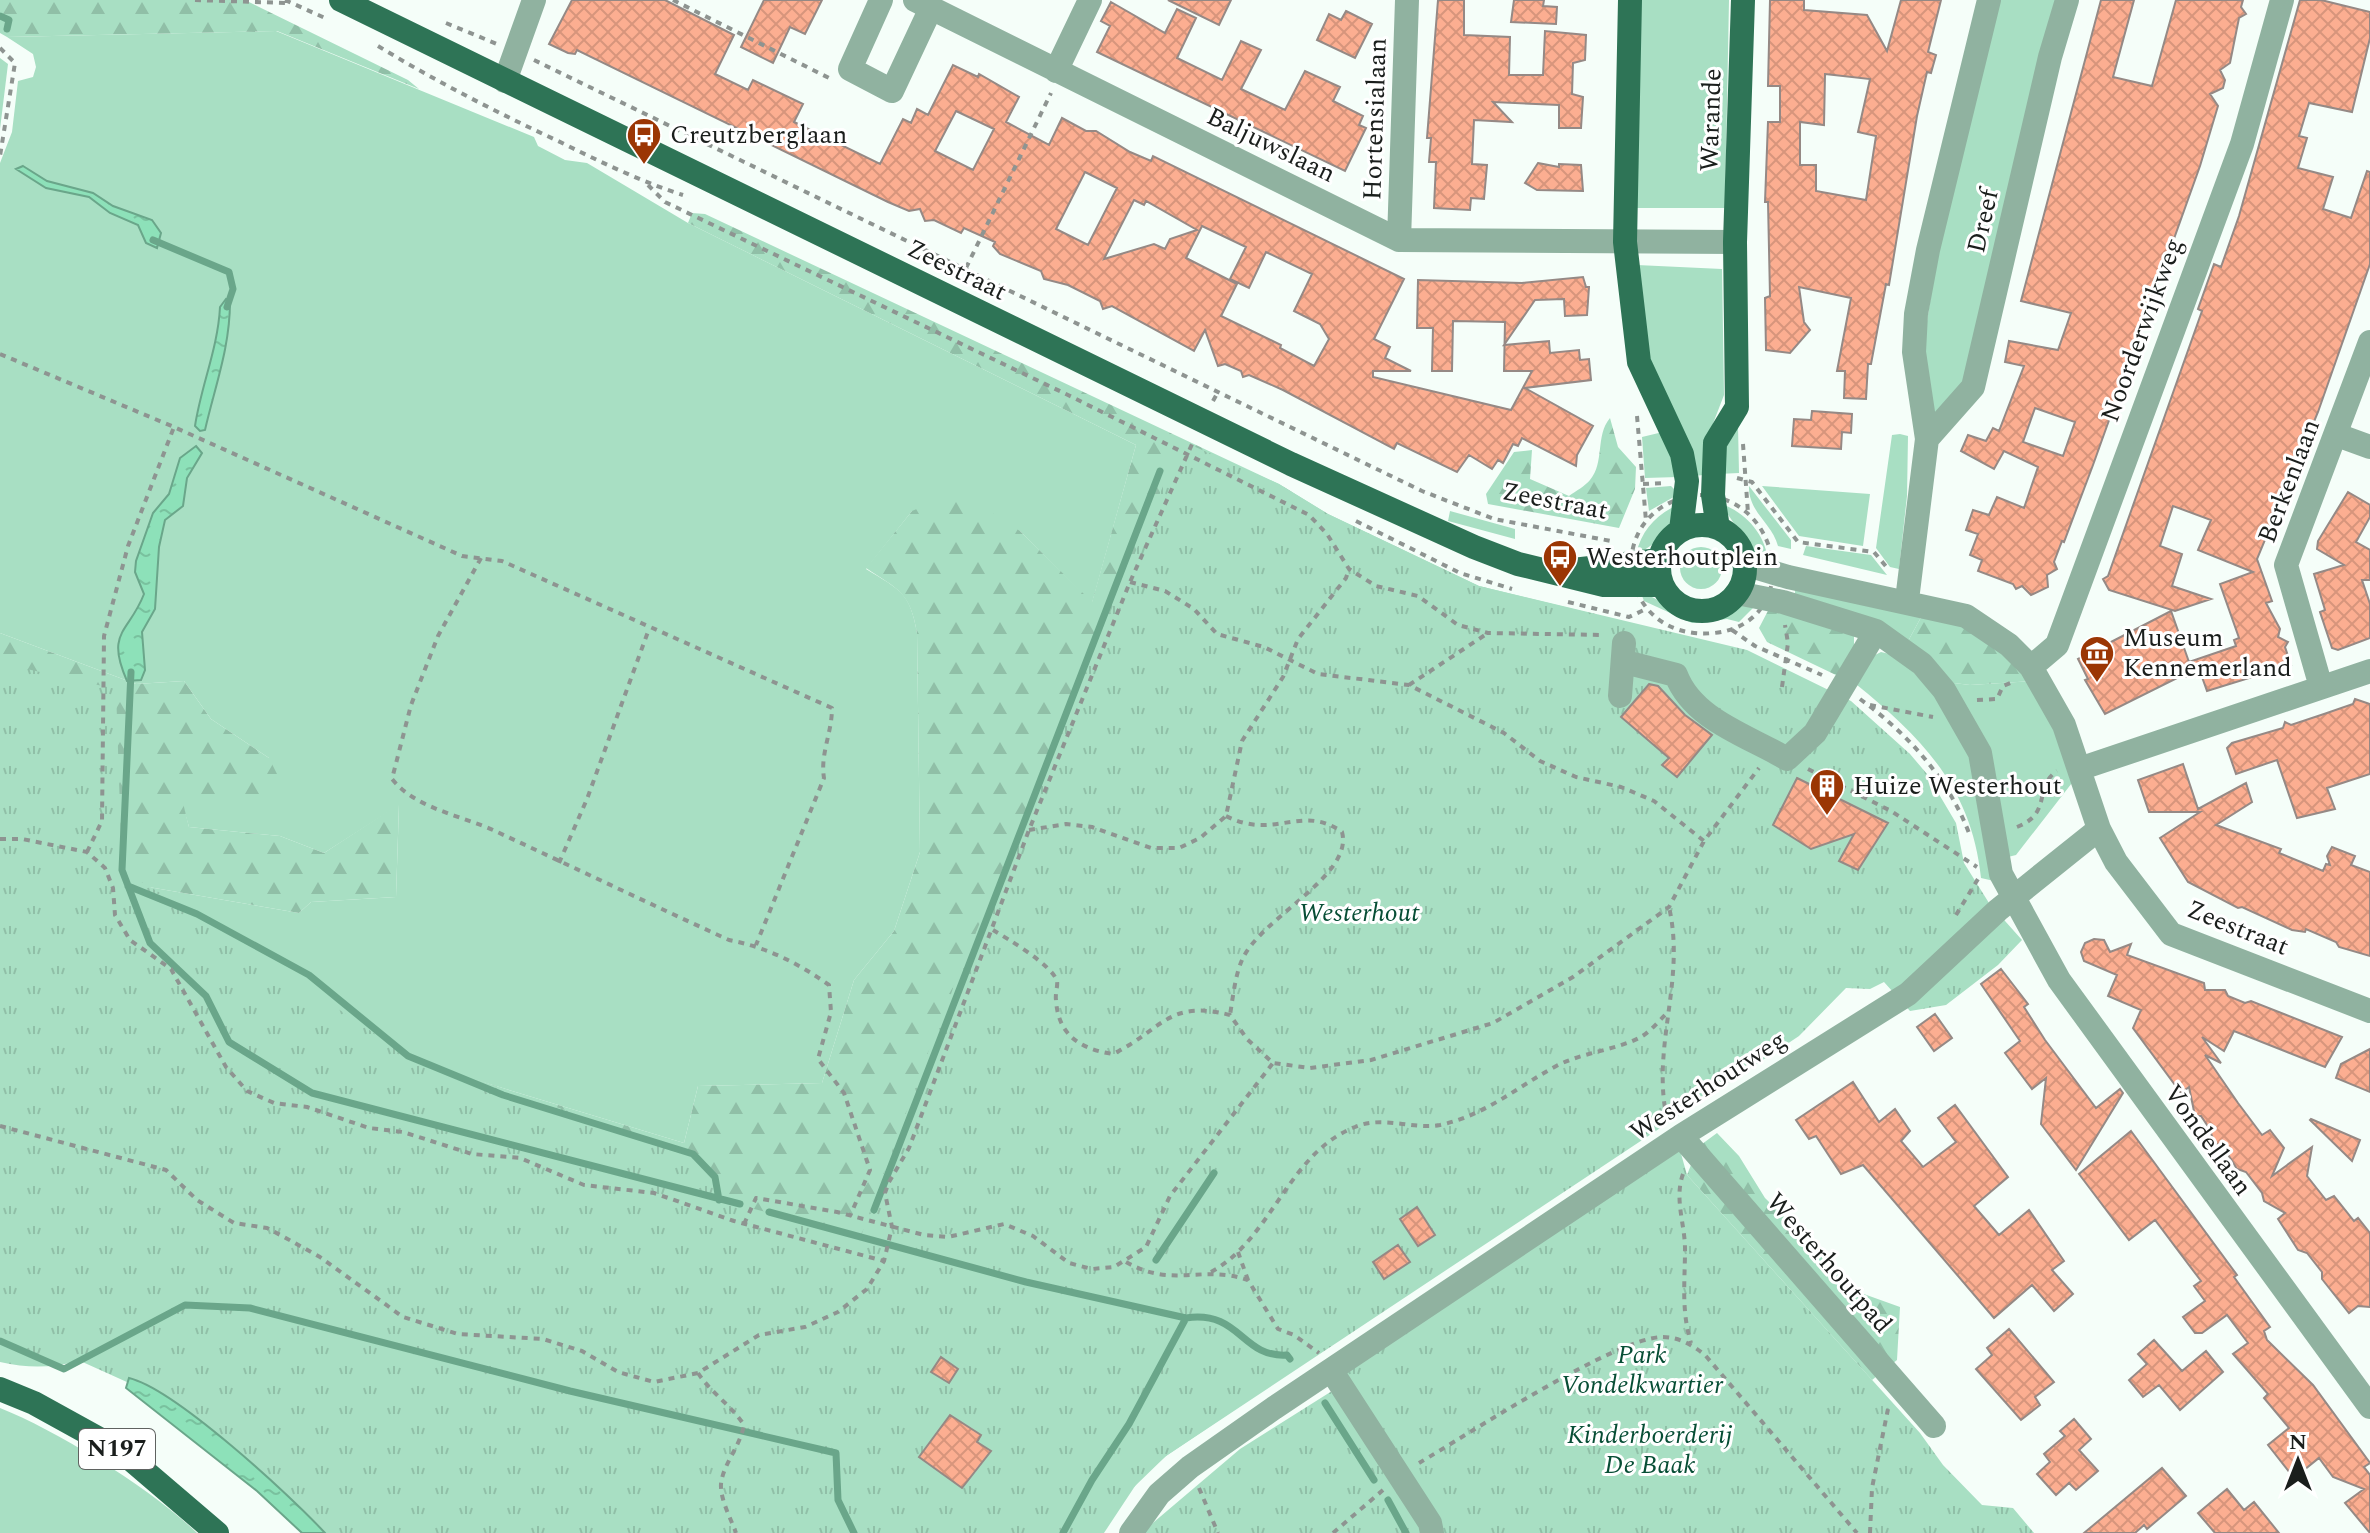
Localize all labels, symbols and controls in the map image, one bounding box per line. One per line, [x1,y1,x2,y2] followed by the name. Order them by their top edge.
[1352,37,1398,201] street label: Hortensialaan
[1689,68,1733,172] street label: Warande
[1200,97,1342,193] street label: Baljuwslaan
[670,115,847,155] place label: Creutzberglaan
[625,116,663,166] bus stop icon: Creutzberglaan
[1956,183,2010,257] street label: Dreef
[900,229,1014,311] street label: Zeestraat
[2090,232,2194,428] street label: Noorderwijkweg
[2247,413,2331,549] street label: Berkenlaan
[1499,471,1611,531] street label: Zeestraat
[1586,537,1778,577] place label: Westerhoutplein
[1541,538,1579,588] bus stop icon: Westerhoutplein
[2123,618,2292,688] place label: Museum Kennemerland
[2078,634,2116,684] museum icon: Museum Kennemerland
[1853,766,2062,806] place label: Huize Westerhout
[1808,767,1846,817] building icon: Huize Westerhout
[2181,889,2295,967] street label: Zeestraat
[1299,893,1420,933] park label: Westerhout
[1622,1020,1794,1152] street label: Westerhoutweg
[2154,1076,2262,1204] street label: Vondellaan
[1756,1183,1902,1343] street label: Westerhoutpad
[1561,1335,1724,1405] park label: Park Vondelkwartier
[1567,1415,1733,1485] park label: Kinderboerderij De Baak
[2258,1421,2338,1501] north arrow
[2289,1426,2307,1459] text: N
[79,1429,155,1469] road number: N197

